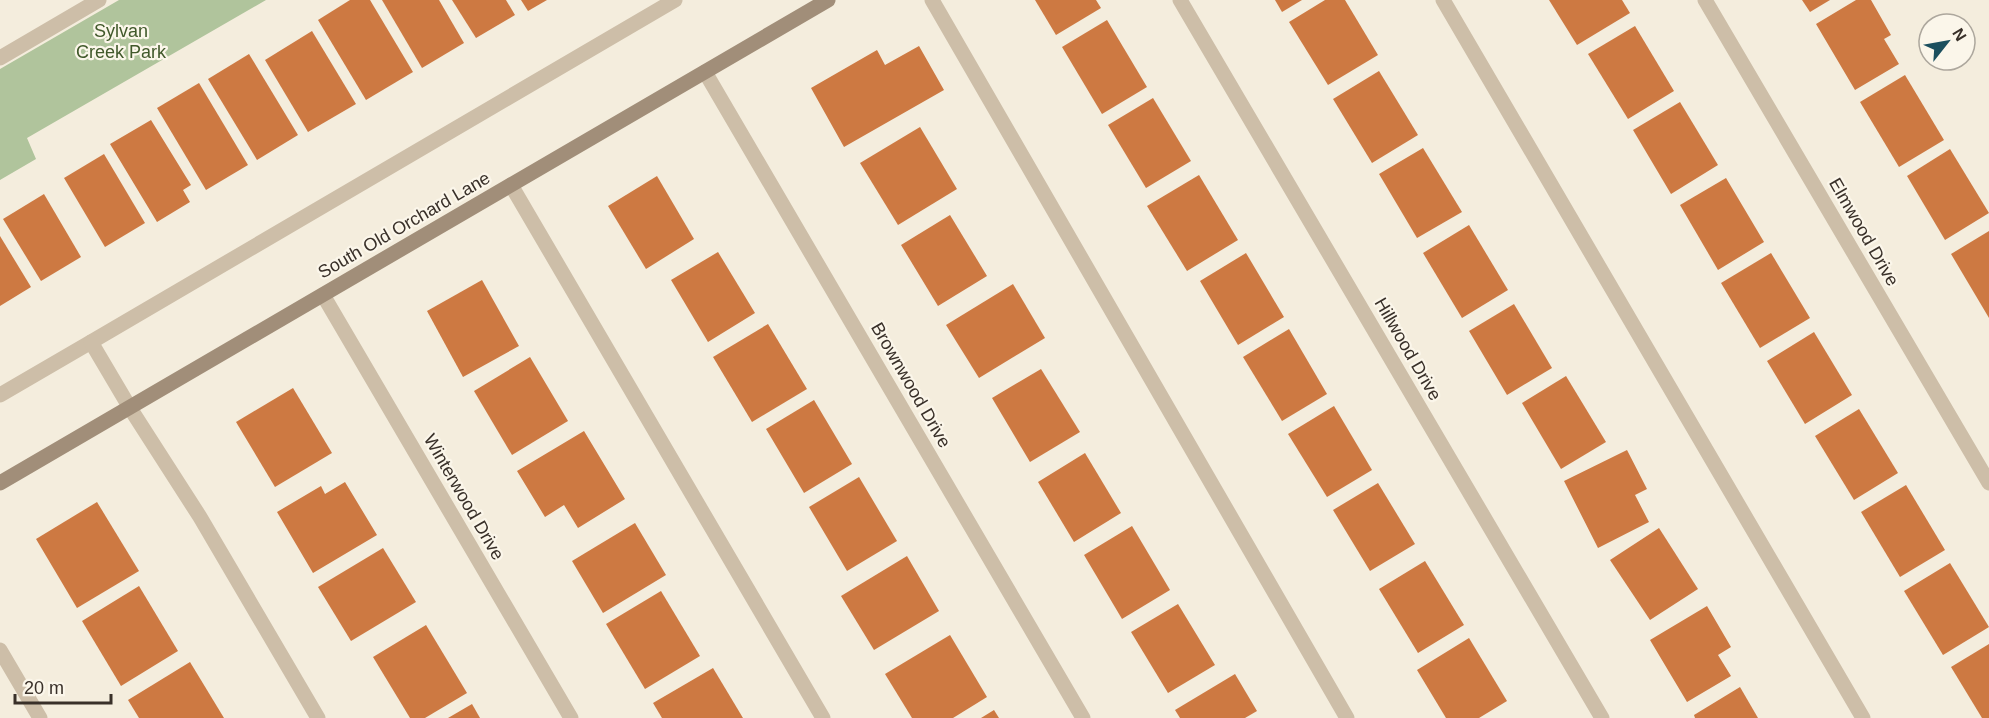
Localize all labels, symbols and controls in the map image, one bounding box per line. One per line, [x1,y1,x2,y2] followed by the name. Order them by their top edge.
[1917,12,1977,72] north arrow
[76,21,167,62] park label: Sylvan Creek Park
[1949,25,1970,44] text: N
[315,168,493,282] street label: South Old Orchard Lane
[1825,175,1903,289] street label: Elmwood Drive
[1371,294,1445,404] street label: Hillwood Drive
[867,319,955,451] street label: Brownwood Drive
[420,430,508,564] street label: Winterwood Drive
[15,667,111,705] scale bar
[24,678,64,698] text: 20 m

